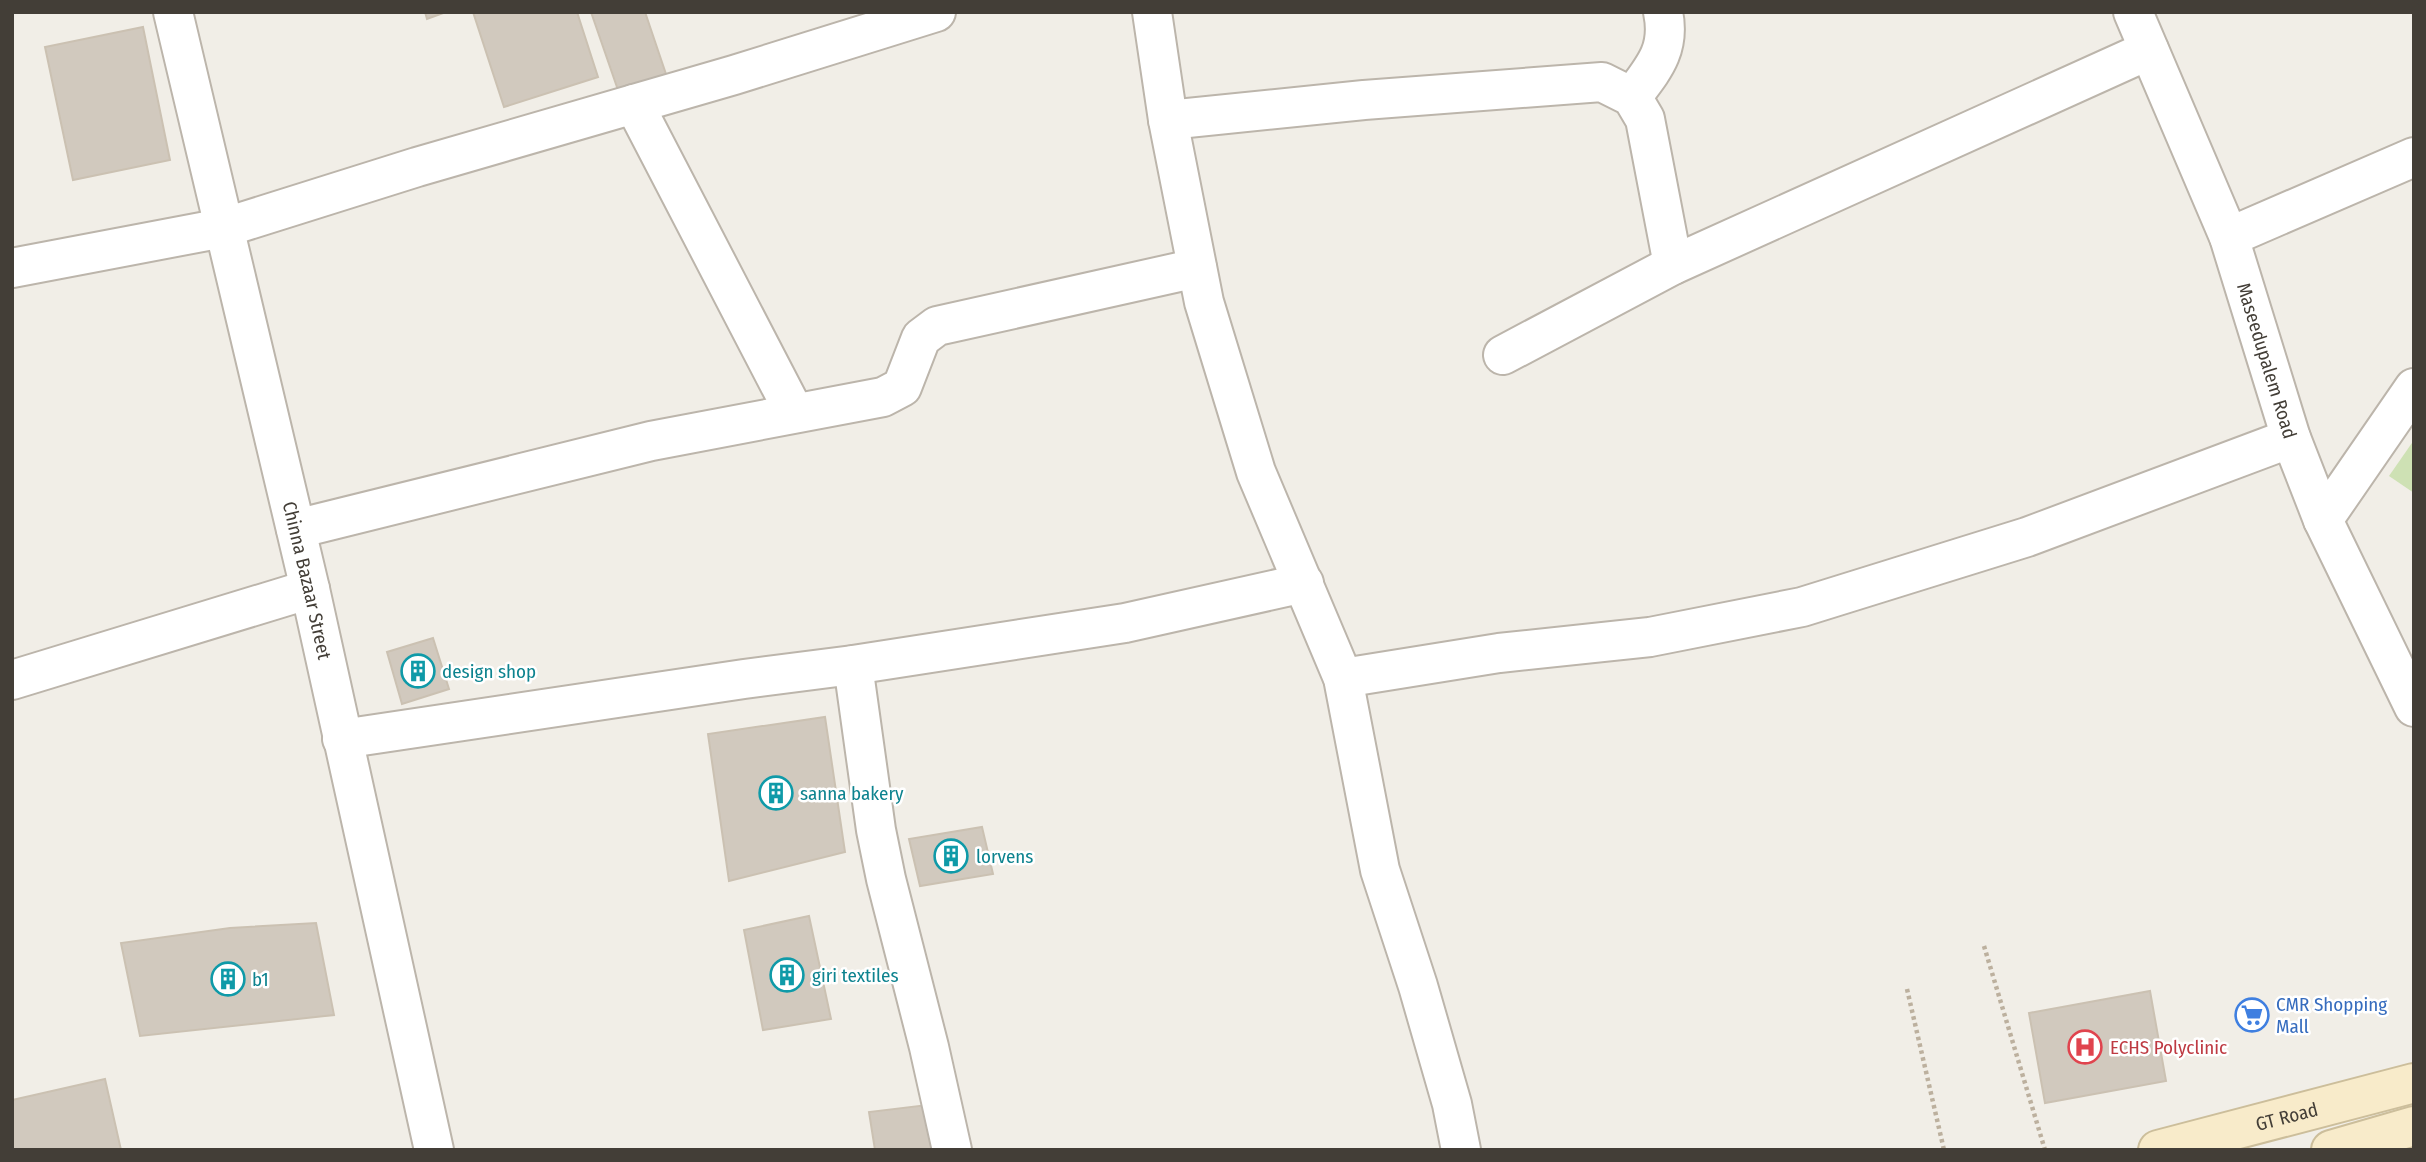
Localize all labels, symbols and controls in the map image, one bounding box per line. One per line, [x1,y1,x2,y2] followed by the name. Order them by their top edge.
[2232,280,2301,441] street label: Maseedupalem Road
[278,499,336,662] street label: Chinna Bazaar Street
[399,652,437,690] building icon: design shop
[442,660,536,683] place label: design shop
[757,774,795,812] building icon: sanna bakery
[800,782,904,805] place label: sanna bakery
[932,837,970,875] building icon: lorvens
[976,845,1033,868] place label: lorvens
[768,956,806,994] building icon: giri textiles
[209,960,247,998] building icon: b1
[812,964,899,987] place label: giri textiles
[252,968,269,991] place label: b1
[2276,993,2387,1038] place label: CMR Shopping Mall
[2233,996,2271,1034] supermarket icon: CMR Shopping Mall
[2066,1028,2104,1066] hospital icon: ECHS Polyclinic
[2110,1036,2227,1059] place label: ECHS Polyclinic
[2253,1098,2320,1136] street label: GT Road

